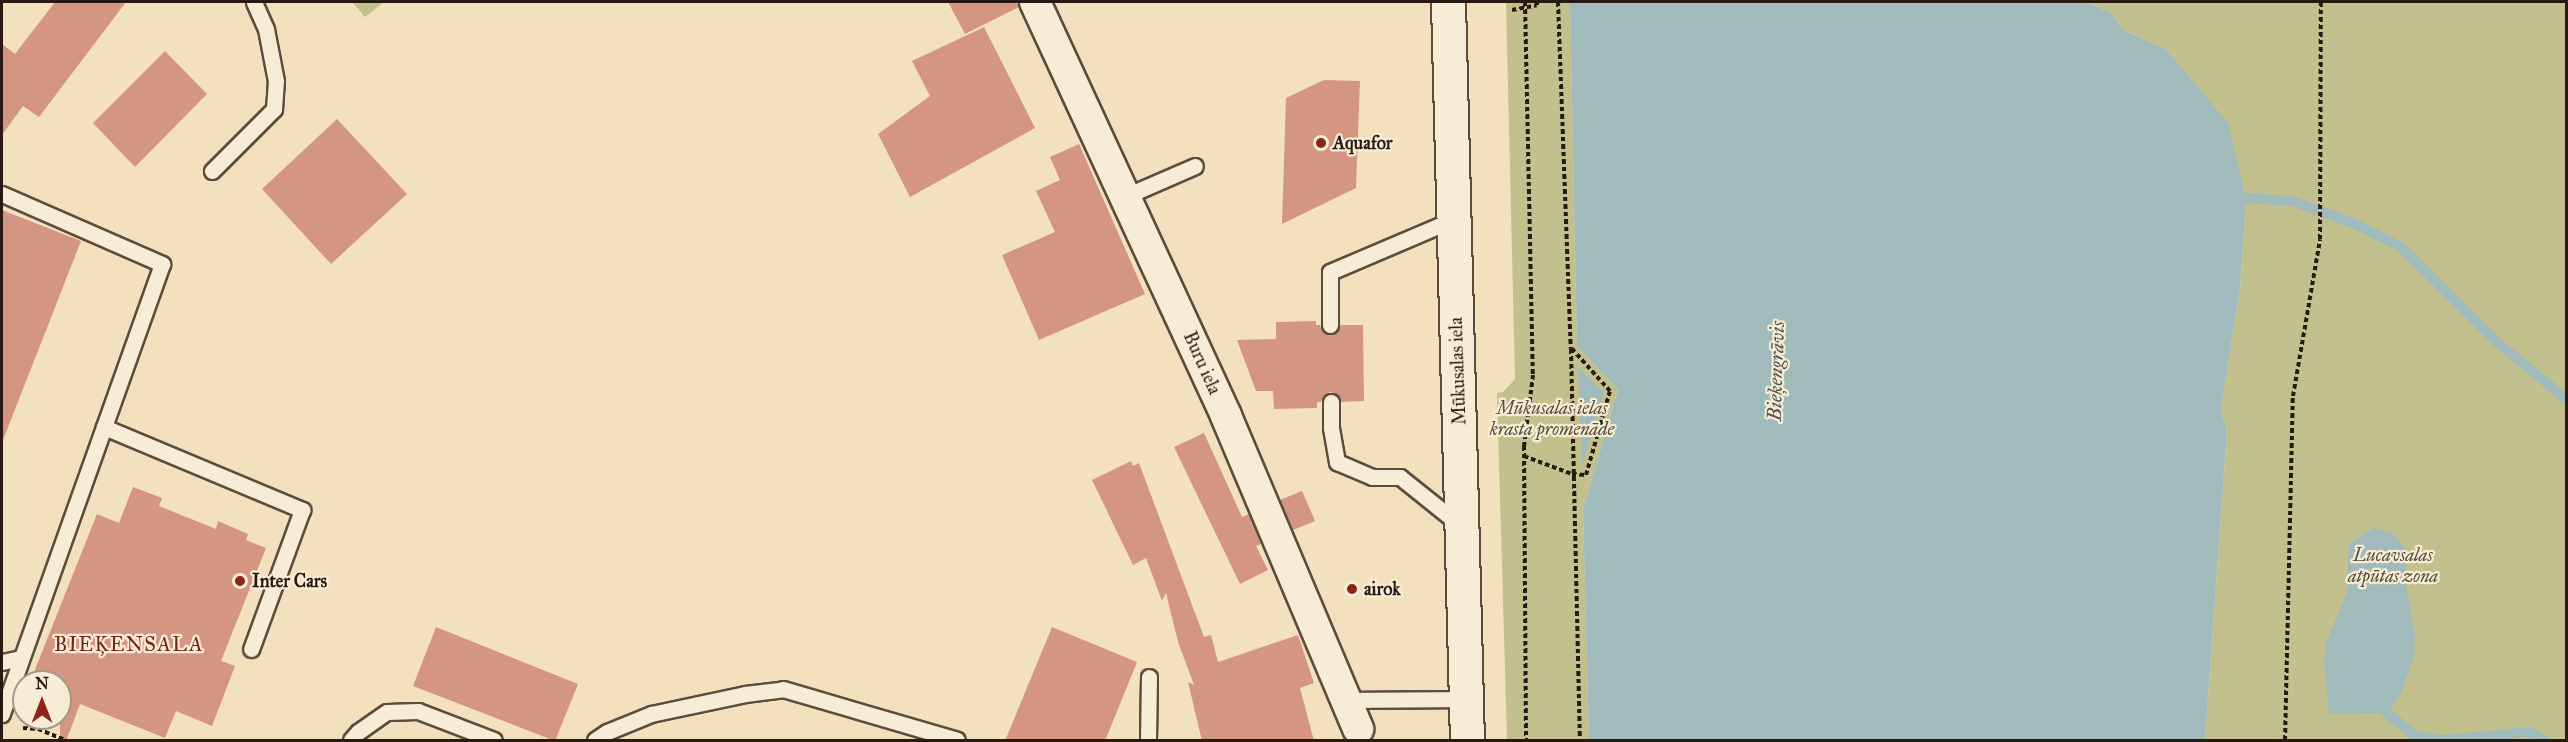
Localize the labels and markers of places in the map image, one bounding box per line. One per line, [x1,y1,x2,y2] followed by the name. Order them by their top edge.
[1333,132,1393,154] place label: Aquafor
[1314,136,1328,150] marker: Aquafor
[252,570,327,592] place label: Inter Cars
[233,574,247,588] marker: Inter Cars
[1364,578,1401,600] place label: airok
[1345,582,1359,596] marker: airok

